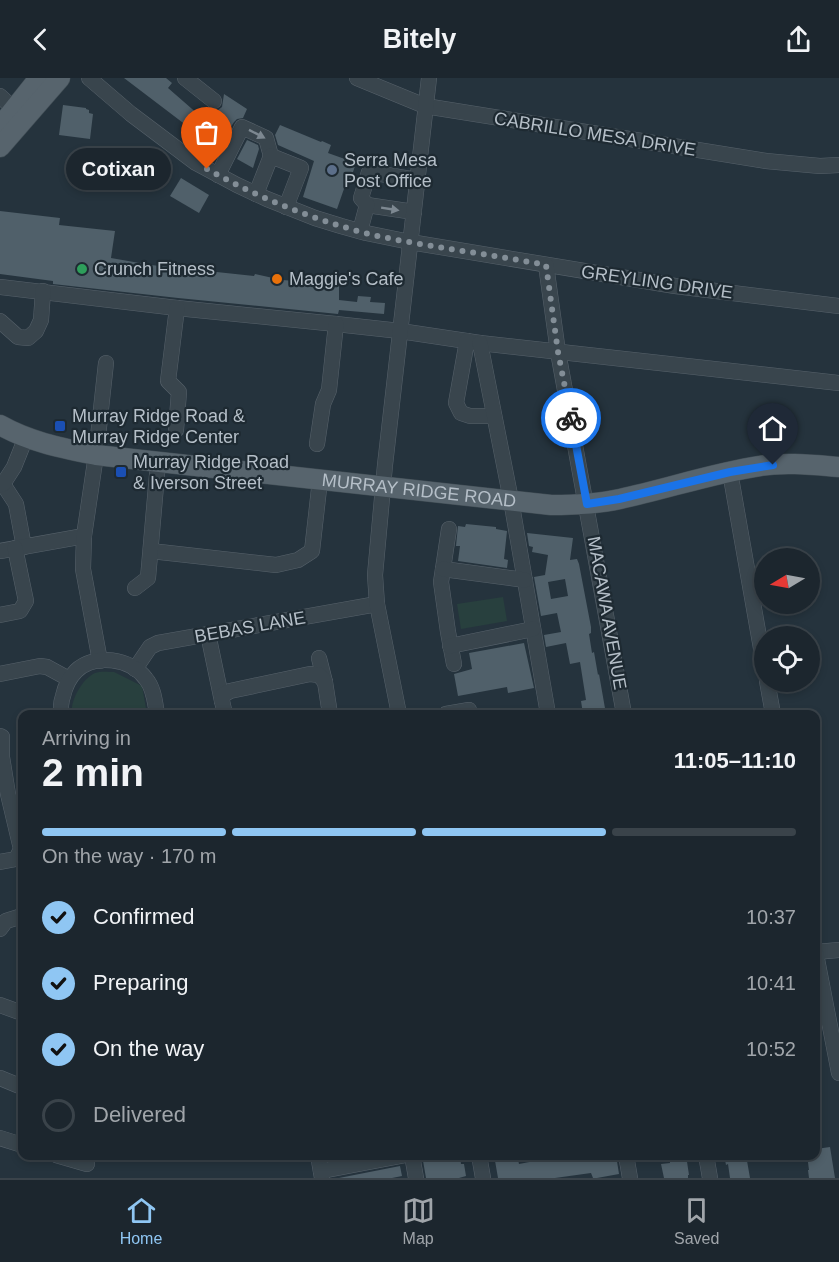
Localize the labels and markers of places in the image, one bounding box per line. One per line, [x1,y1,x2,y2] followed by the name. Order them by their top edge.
[181,107,232,169] pin
[66,148,171,190] callout: Cotixan
[344,150,438,191] place label: Serra Mesa Post Office
[325,163,339,177] marker: Serra Mesa Post Office
[94,259,215,279] place label: Crunch Fitness
[75,262,89,276] marker: Crunch Fitness
[289,269,404,289] place label: Maggie's Cafe
[270,272,284,286] marker: Maggie's Cafe
[747,403,798,465] pin
[72,406,245,447] place label: Murray Ridge Road & Murray Ridge Center
[53,419,67,433] marker: Murray Ridge Road & Murray Ridge Center
[133,452,289,493] place label: Murray Ridge Road & Iverson Street
[114,465,128,479] marker: Murray Ridge Road & Iverson Street

